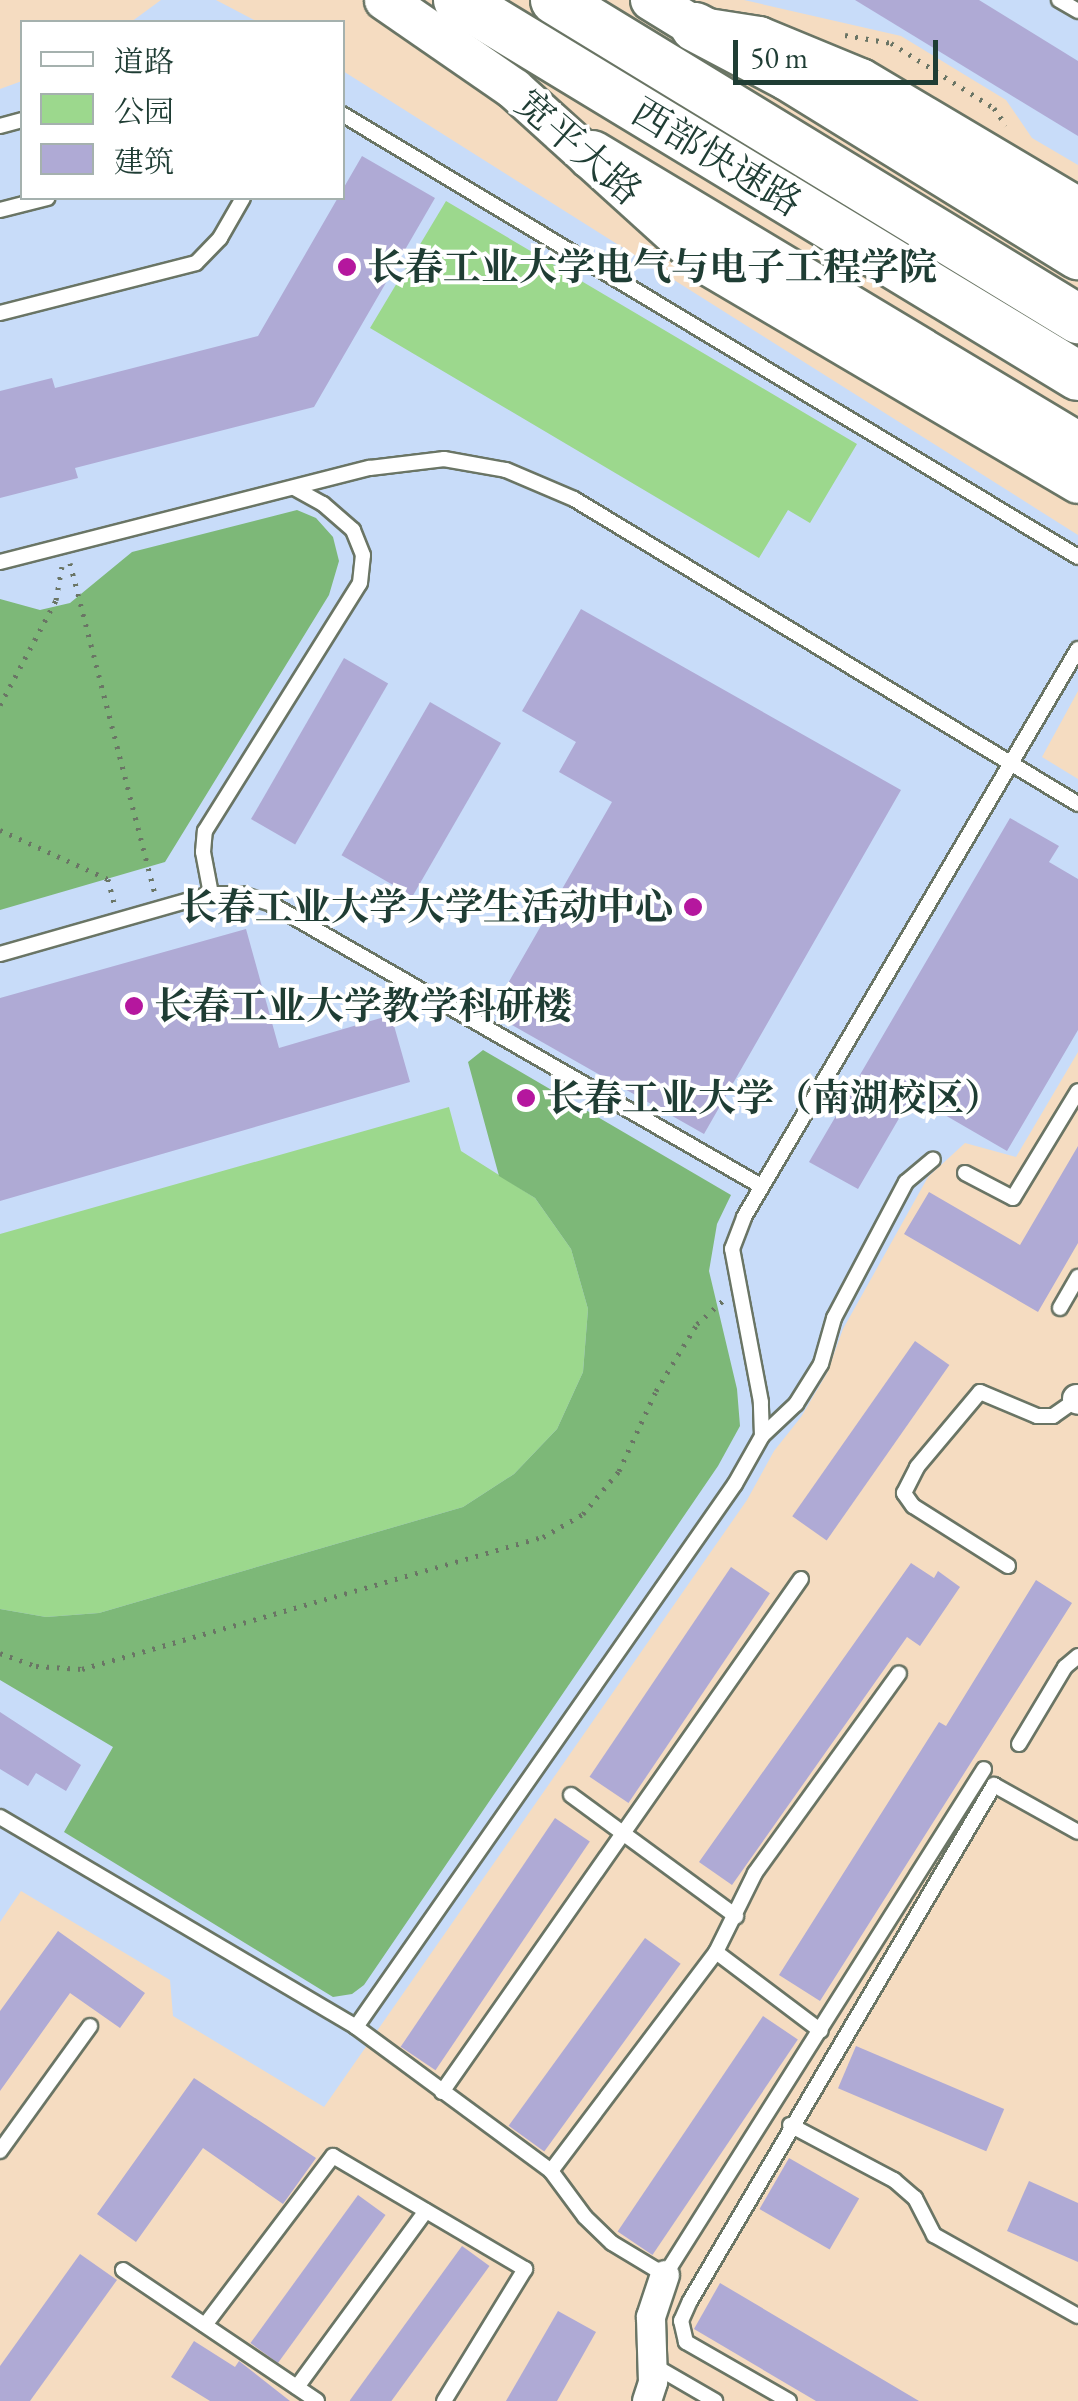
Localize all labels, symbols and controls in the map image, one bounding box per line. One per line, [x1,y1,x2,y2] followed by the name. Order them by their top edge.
[20,20,345,200] legend
[738,20,943,82] scale bar
[750,38,808,77] text: 50 m
[114,42,174,81] text: 道路
[507,80,651,214] street label: 宽平大路
[624,89,810,225] street label: 西部快速路
[114,92,174,131] text: 公园
[114,142,174,181] text: 建筑
[367,244,937,290] place label: 长春工业大学电气与电子工程学院
[336,256,358,278] marker: 长春工业大学电气与电子工程学院
[179,884,673,930] place label: 长春工业大学大学生活动中心
[682,896,704,918] marker: 长春工业大学大学生活动中心
[154,983,572,1029] place label: 长春工业大学教学科研楼
[123,995,145,1017] marker: 长春工业大学教学科研楼
[546,1075,1002,1121] place label: 长春工业大学（南湖校区）
[515,1087,537,1109] marker: 长春工业大学（南湖校区）

